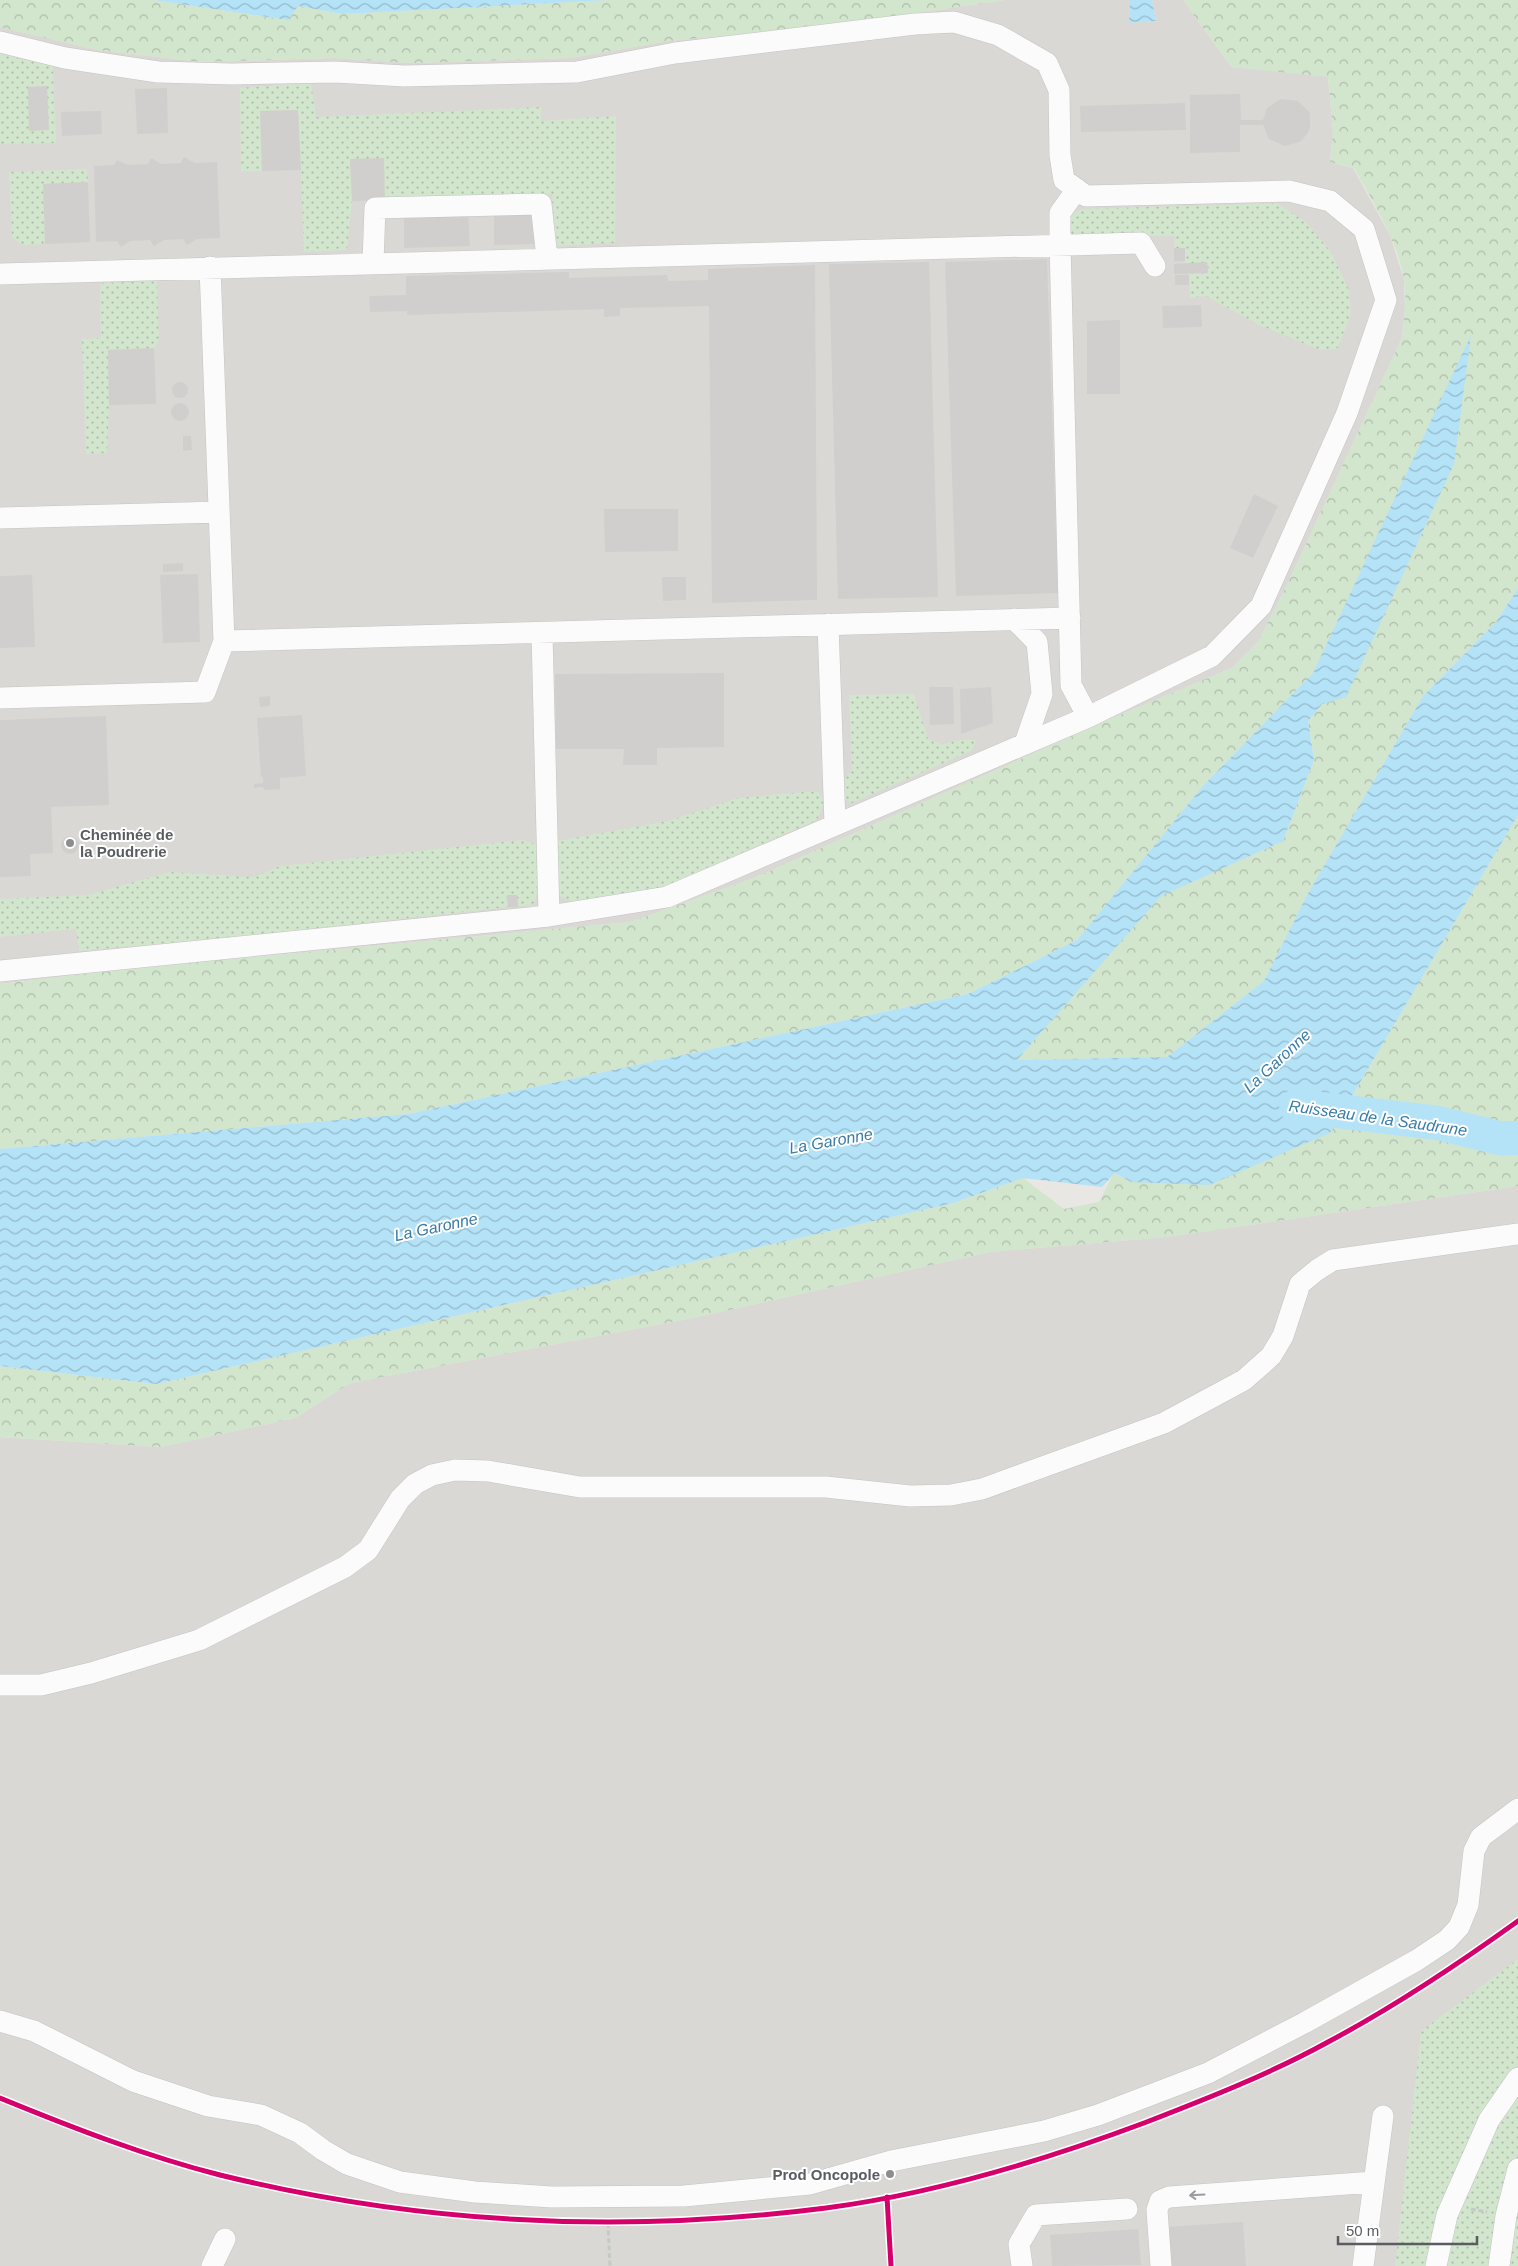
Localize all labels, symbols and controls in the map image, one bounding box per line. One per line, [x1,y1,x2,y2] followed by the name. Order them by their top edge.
[80,826,173,860] place label: Cheminée de la Poudrerie
[64,837,76,849] marker: Cheminée de la Poudrerie
[1240,1026,1314,1096] water label: La Garonne
[1288,1097,1468,1139] water label: Ruisseau de la Saudrune
[788,1125,874,1157] water label: La Garonne
[393,1210,479,1244] water label: La Garonne
[772,2166,880,2183] place label: Prod Oncopole
[884,2168,896,2180] marker: Prod Oncopole
[1189,2191,1205,2200] one-way arrow
[1338,2214,1477,2246] scale bar
[1346,2222,1379,2239] text: 50 m

